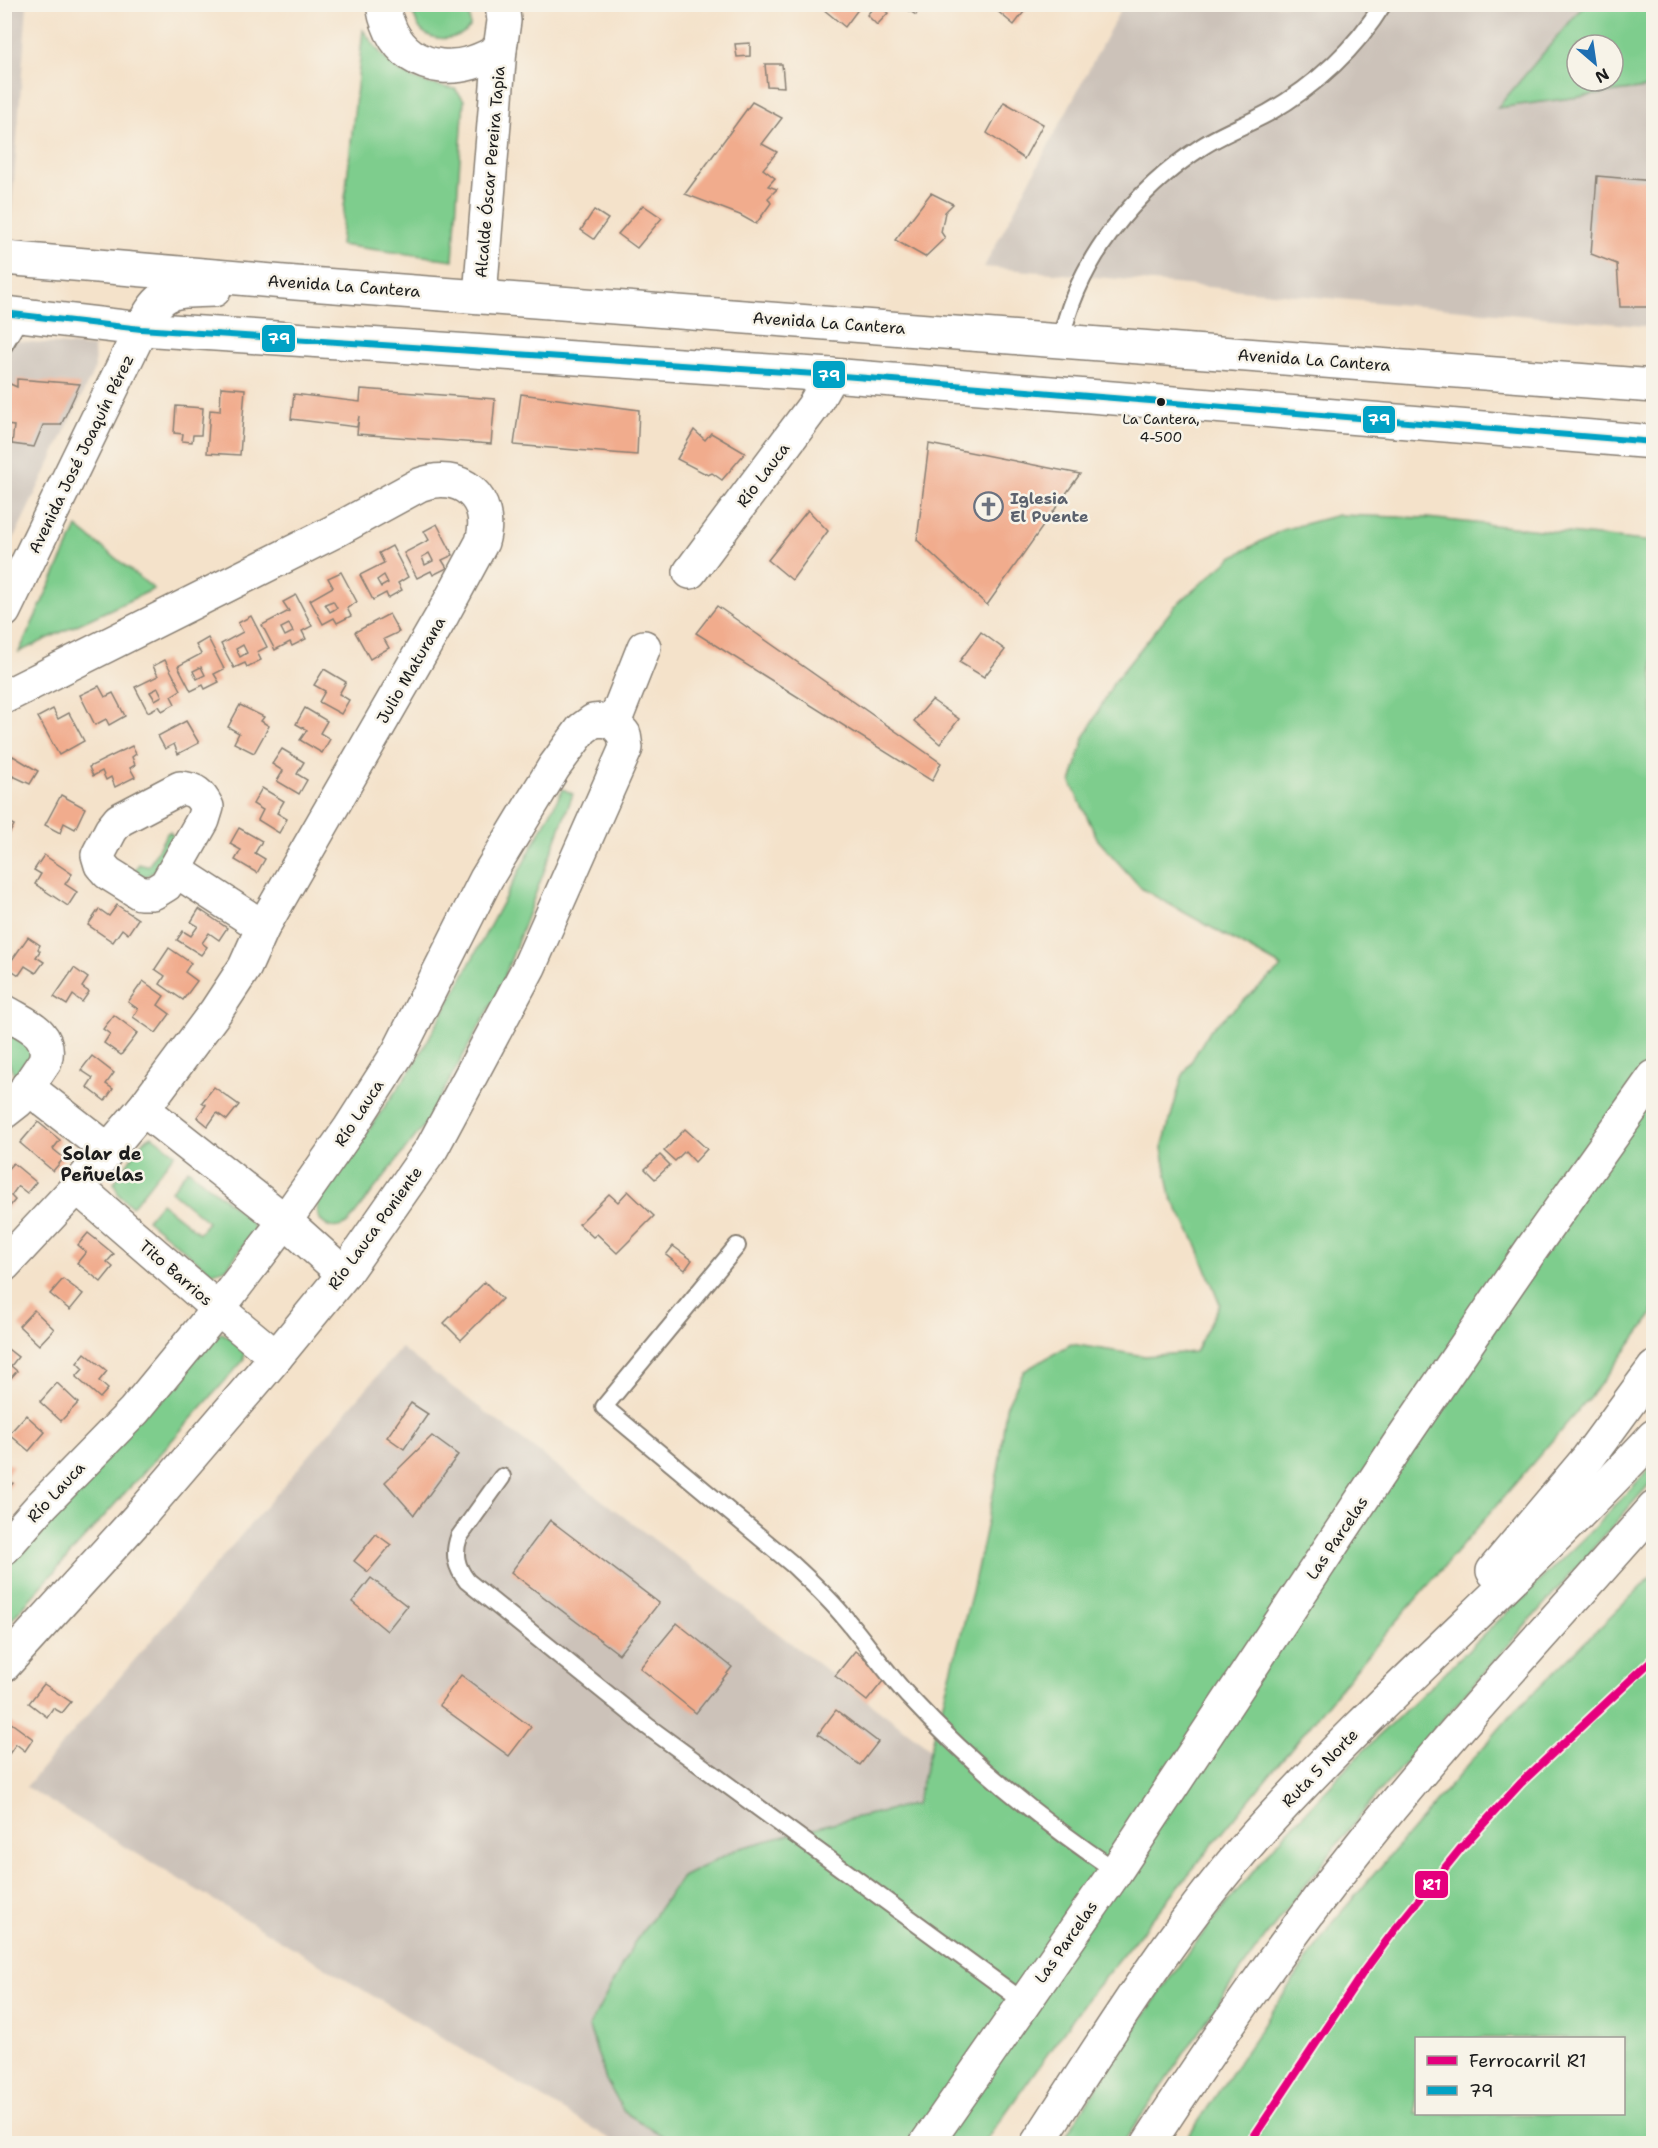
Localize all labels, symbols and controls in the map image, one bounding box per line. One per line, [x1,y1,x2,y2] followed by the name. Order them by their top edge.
[1565,33,1625,93] north arrow
[1591,63,1613,88] text: N
[470,65,510,279] street label: Alcalde Óscar Pereira Tapia
[267,270,421,302] street label: Avenida La Cantera
[752,307,906,339] street label: Avenida La Cantera
[261,324,296,353] line badge: 79
[268,328,290,349] text: 79
[1237,344,1391,376] street label: Avenida La Cantera
[24,351,138,557] street label: Avenida José Joaquín Pérez
[812,360,846,389] line badge: 79
[818,365,840,386] text: 79
[1155,396,1167,408] marker: La Cantera, 4-500
[1362,405,1396,434] line badge: 79
[1368,409,1390,430] text: 79
[1122,410,1200,446] place label: La Cantera, 4-500
[732,438,794,511] street label: Río Lauca
[1010,488,1089,527] place label: Iglesia El Puente
[973,491,1005,523] church icon: Iglesia El Puente
[372,613,450,727] street label: Julio Maturana
[330,1076,388,1150] street label: Río Lauca
[61,1142,143,1187] district label: Solar de Peñuelas
[323,1162,427,1294] street label: Río Lauca Poniente
[135,1235,217,1311] street label: Tito Barrios
[23,1457,89,1527] street label: Río Lauca
[1301,1492,1373,1584] street label: Las Parcelas
[1277,1724,1363,1812] street label: Ruta 5 Norte
[1414,1870,1449,1899] line badge: R1
[1423,1874,1441,1895] text: R1
[1030,1897,1102,1987] street label: Las Parcelas
[1415,2037,1625,2115] legend
[1469,2049,1586,2073] text: Ferrocarril R1
[1469,2079,1494,2103] text: 79

